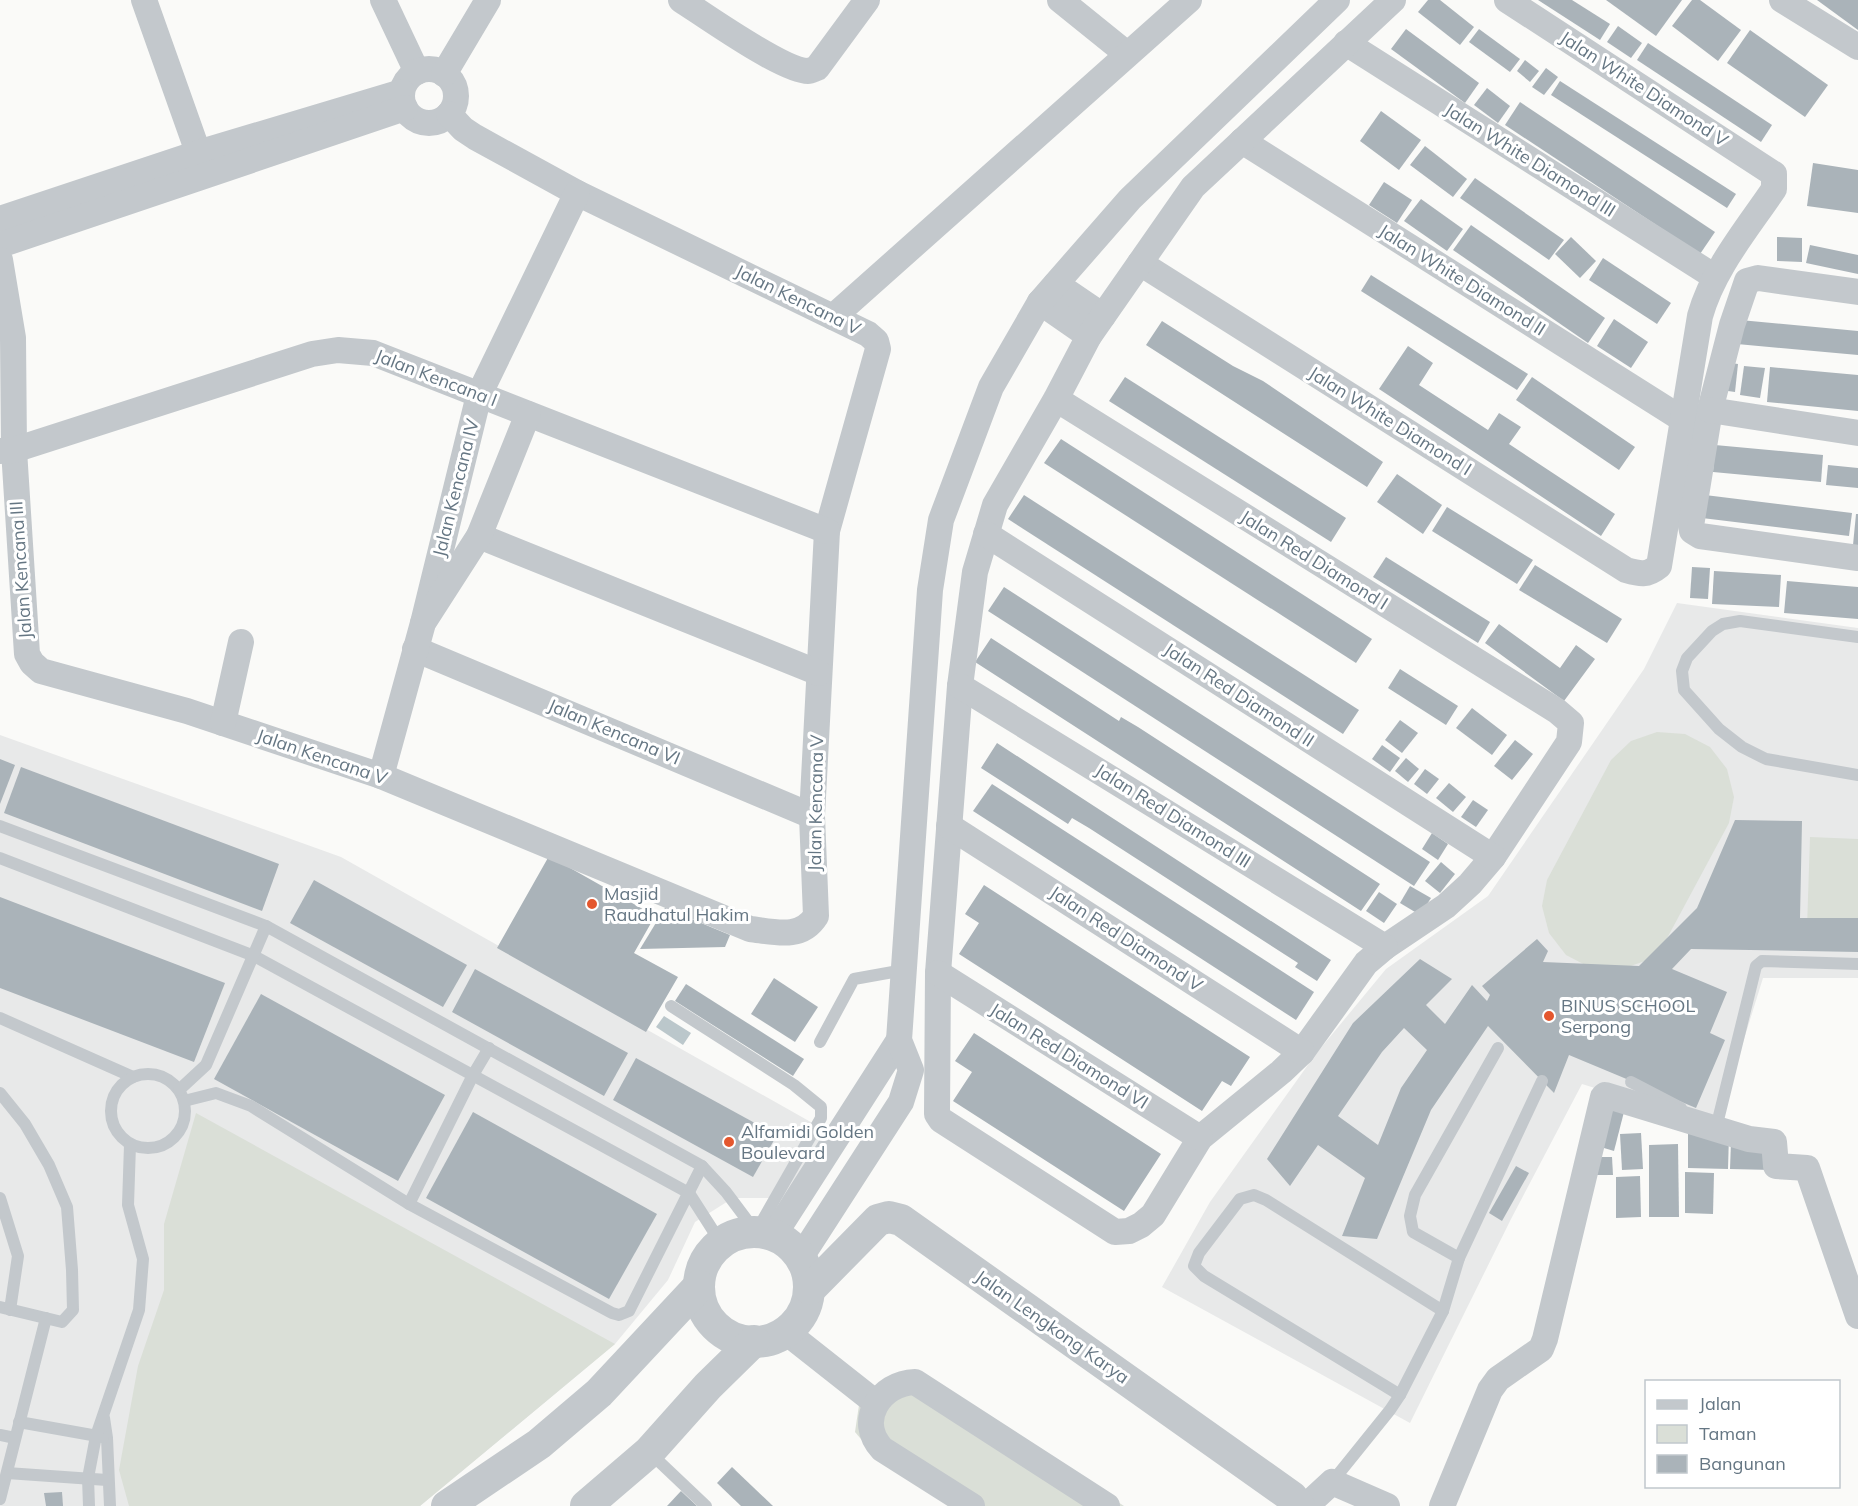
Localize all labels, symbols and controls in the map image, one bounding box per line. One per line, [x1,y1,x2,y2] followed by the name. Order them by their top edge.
[1556,26,1733,152] street label: Jalan White Diamond V
[1441,98,1620,222] street label: Jalan White Diamond III
[1375,219,1550,340] street label: Jalan White Diamond II
[732,259,865,340] street label: Jalan Kencana V
[372,344,500,411] street label: Jalan Kencana I
[1304,361,1476,480] street label: Jalan White Diamond I
[427,416,484,559] street label: Jalan Kencana IV
[4,500,37,640] street label: Jalan Kencana III
[1236,505,1392,614] street label: Jalan Red Diamond I
[1160,637,1319,752] street label: Jalan Red Diamond II
[545,693,684,770] street label: Jalan Kencana VI
[254,723,391,790] street label: Jalan Kencana V
[803,734,828,872] street label: Jalan Kencana V
[1091,758,1255,873] street label: Jalan Red Diamond III
[1045,881,1207,997] street label: Jalan Red Diamond V
[604,882,749,926] place label: Masjid Raudhatul Hakim
[585,897,599,911] marker: Masjid Raudhatul Hakim
[1561,994,1696,1038] place label: BINUS SCHOOL Serpong
[986,997,1153,1114] street label: Jalan Red Diamond VI
[1542,1009,1556,1023] marker: BINUS SCHOOL Serpong
[741,1120,874,1164] place label: Alfamidi Golden Boulevard
[722,1135,736,1149] marker: Alfamidi Golden Boulevard
[971,1265,1134,1388] street label: Jalan Lengkong Karya
[1645,1380,1840,1488] legend
[1699,1392,1741,1415] text: Jalan
[1699,1422,1756,1445] text: Taman
[1699,1452,1786,1475] text: Bangunan

